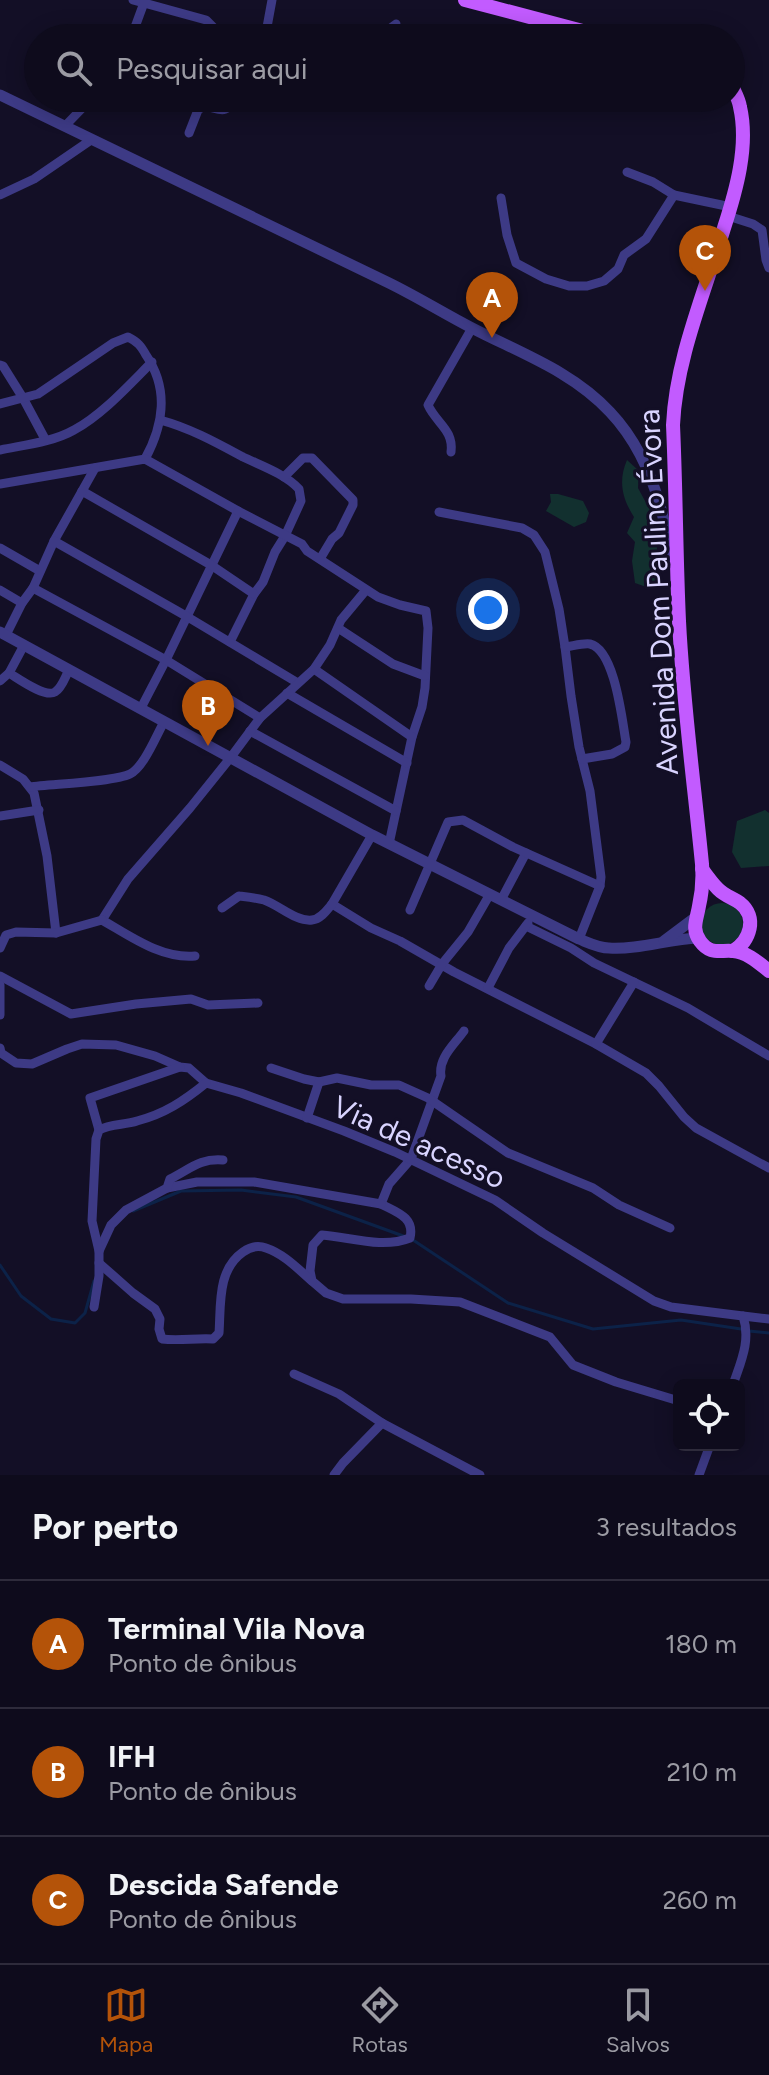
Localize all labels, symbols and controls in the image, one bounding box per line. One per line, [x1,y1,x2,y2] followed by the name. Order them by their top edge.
[24,24,745,112] search box
[52,46,96,90] icon: search
[116,50,308,87] text: Pesquisar aqui
[679,225,731,291] pin: C
[466,272,518,338] pin: A
[630,408,686,776] street label: Avenida Dom Paulino Évora
[468,590,508,630] your location
[182,680,234,746] pin: B
[327,1087,511,1197] street label: Via de acesso
[673,1379,745,1451] map controls
[673,1379,745,1451] button: locate
[32,1507,178,1548] text: Por perto
[596,1511,737,1543] text: 3 resultados
[108,1610,365,1647] text: Terminal Vila Nova
[49,1628,67,1660] text: A
[665,1628,737,1660] text: 180 m
[108,1647,297,1679] text: Ponto de ônibus
[108,1738,156,1775] text: IFH
[50,1756,66,1788] text: B
[667,1756,737,1788] text: 210 m
[108,1775,297,1807] text: Ponto de ônibus
[108,1866,339,1903] text: Descida Safende
[49,1884,67,1916] text: C
[663,1884,737,1916] text: 260 m
[108,1903,297,1935] text: Ponto de ônibus
[99,1983,153,2058] tab: Mapa
[352,1983,408,2058] tab: Rotas
[606,1983,670,2058] tab: Salvos

